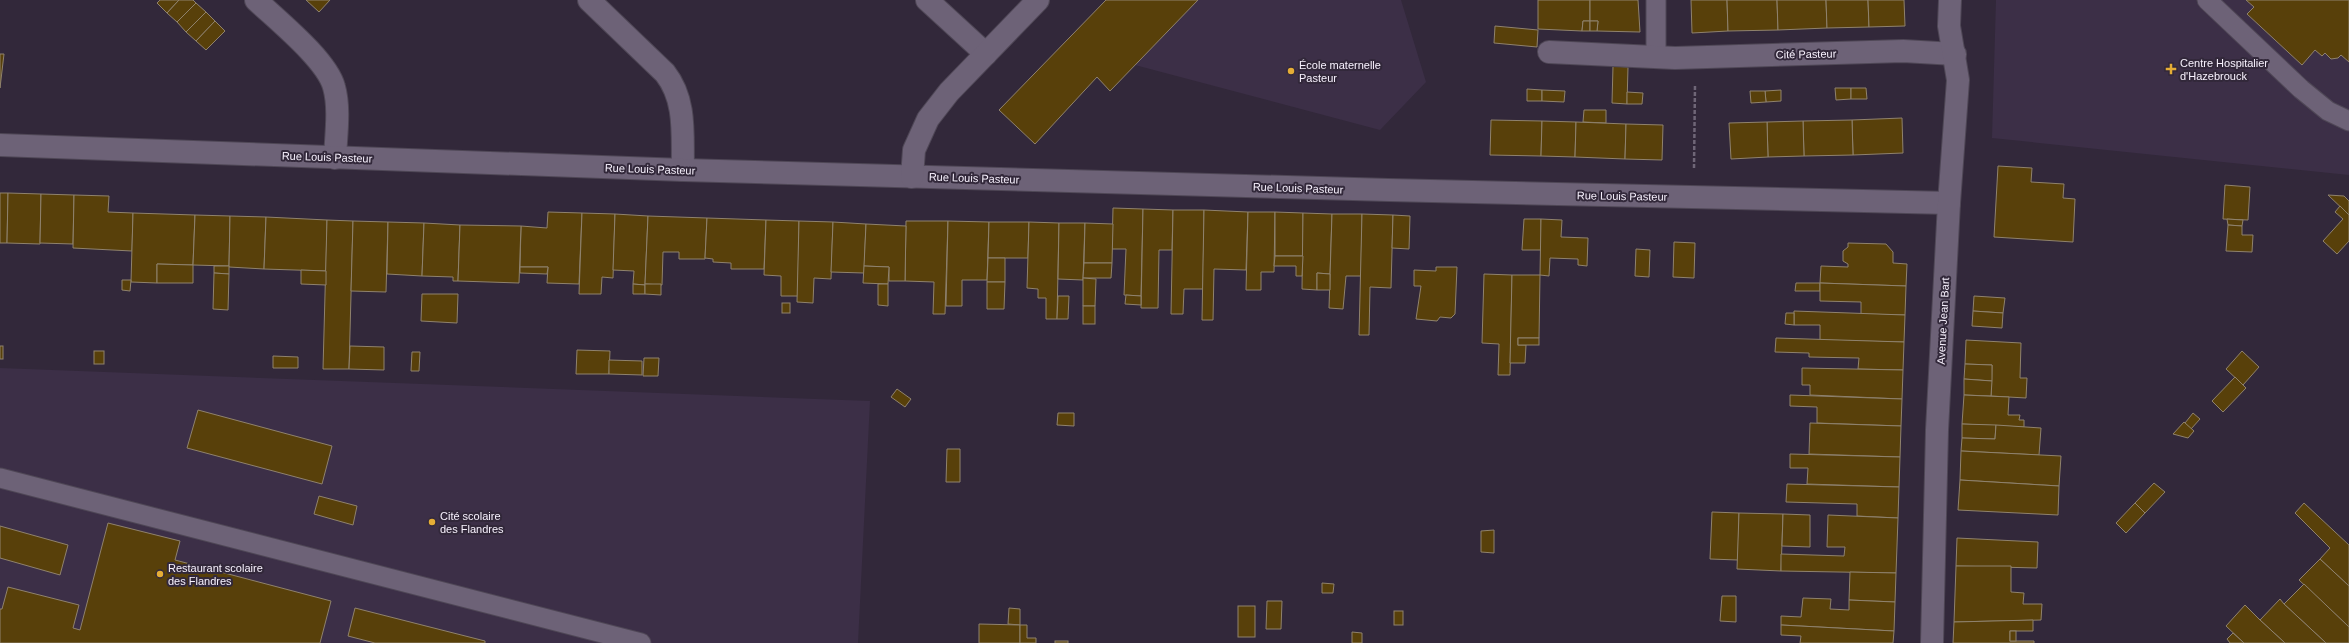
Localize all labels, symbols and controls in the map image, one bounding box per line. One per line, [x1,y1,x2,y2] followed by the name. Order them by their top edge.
[1776,47,1837,61] street label: Cité Pasteur
[2180,57,2268,82] place label: Centre Hospitalier d'Hazebrouck
[1299,59,1381,84] place label: École maternelle Pasteur
[2165,63,2177,75] marker: Centre Hospitalier d'Hazebrouck
[1286,66,1296,76] marker: École maternelle Pasteur
[282,149,373,165] street label: Rue Louis Pasteur
[605,161,696,177] street label: Rue Louis Pasteur
[929,170,1020,186] street label: Rue Louis Pasteur
[1253,180,1344,196] street label: Rue Louis Pasteur
[1577,189,1668,203] street label: Rue Louis Pasteur
[1935,277,1951,365] street label: Avenue Jean Bart
[440,510,504,535] place label: Cité scolaire des Flandres
[427,517,437,527] marker: Cité scolaire des Flandres
[168,562,263,587] place label: Restaurant scolaire des Flandres
[155,569,165,579] marker: Restaurant scolaire des Flandres

